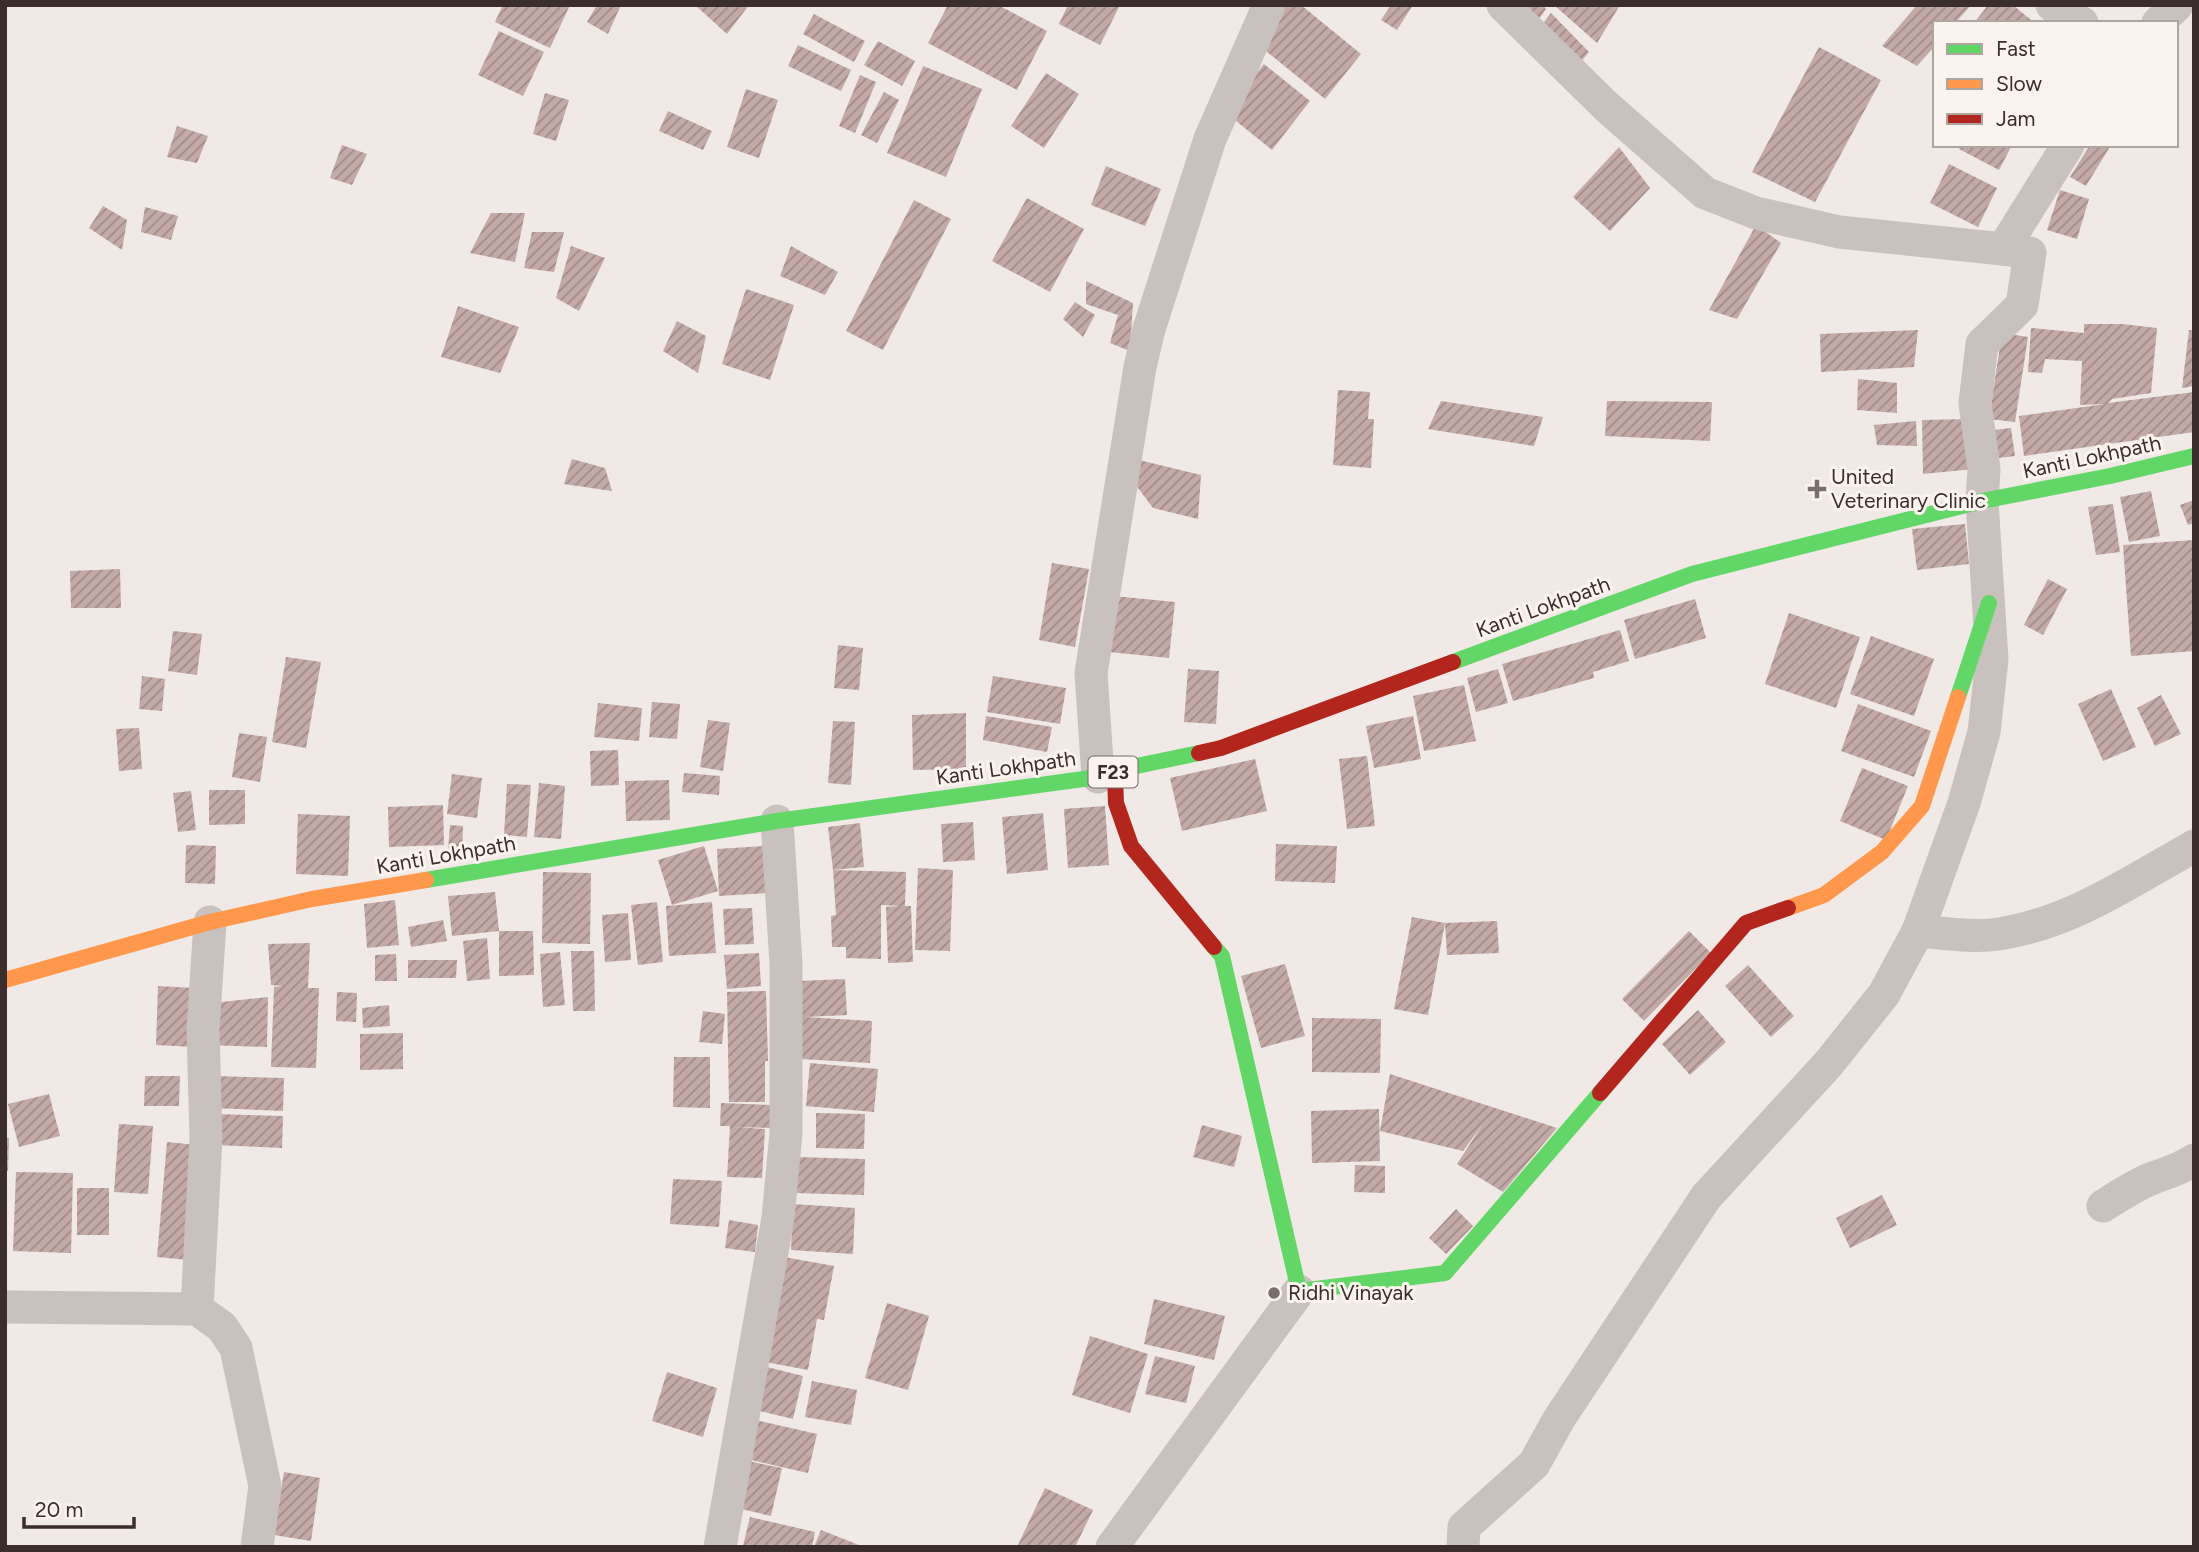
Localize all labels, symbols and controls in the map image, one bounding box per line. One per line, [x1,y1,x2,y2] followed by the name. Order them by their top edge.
[1933,21,2178,147] legend
[1996,36,2036,61] text: Fast
[1996,71,2042,96] text: Slow
[1996,106,2035,131] text: Jam
[2020,430,2163,483] street label: Kanti Lokhpath
[1831,464,1986,513] place label: United Veterinary Clinic
[1809,481,1825,497] marker: United Veterinary Clinic
[1472,571,1613,642] street label: Kanti Lokhpath
[934,745,1077,790] street label: Kanti Lokhpath
[1088,757,1138,788] road number: F23
[374,830,517,879] street label: Kanti Lokhpath
[1288,1280,1414,1305] place label: Ridhi Vinayak
[1266,1285,1282,1301] marker: Ridhi Vinayak
[24,1486,135,1530] scale bar
[35,1497,83,1522] text: 20 m

